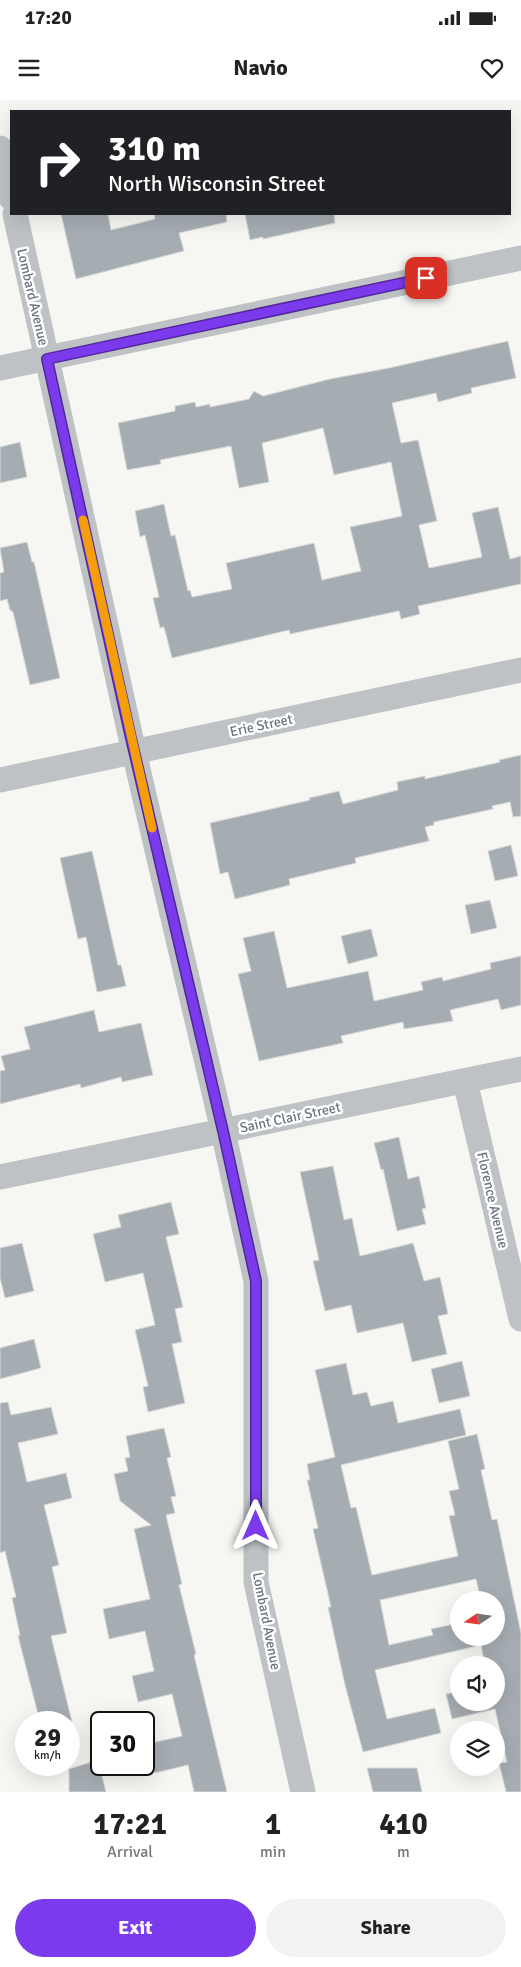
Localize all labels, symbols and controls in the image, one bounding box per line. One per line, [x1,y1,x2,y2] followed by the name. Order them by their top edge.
[25,6,72,30] text: 17:20
[15,54,43,82] icon: menu
[233,54,288,81] text: Navio
[478,54,506,82] icon: heart
[108,127,201,170] text: 310 m
[25,130,90,195] icon: right
[108,170,325,197] text: North Wisconsin Street
[13,247,52,347] street label: Lombard Avenue
[405,257,447,299] pin
[412,264,440,292] icon: arrive
[228,711,294,740] street label: Erie Street
[238,1098,342,1136] street label: Saint Clair Street
[473,1150,512,1250] street label: Florence Avenue
[229,1499,281,1551] position arrow
[249,1571,284,1671] street label: Lombard Avenue
[450,1591,505,1646] north arrow
[450,1591,505,1776] map controls
[450,1656,505,1711] button: sound
[90,1711,155,1776] speed limit sign: 30
[450,1721,505,1776] button: layers
[34,1722,61,1753] text: 29
[34,1748,61,1763] text: km/h
[93,1806,167,1843] text: 17:21
[265,1806,281,1843] text: 1
[379,1806,428,1843] text: 410
[107,1842,153,1862] text: Arrival
[260,1842,286,1862] text: min
[397,1842,410,1862] text: m
[15,1899,256,1957] button: Exit
[266,1899,506,1957] button: Share

